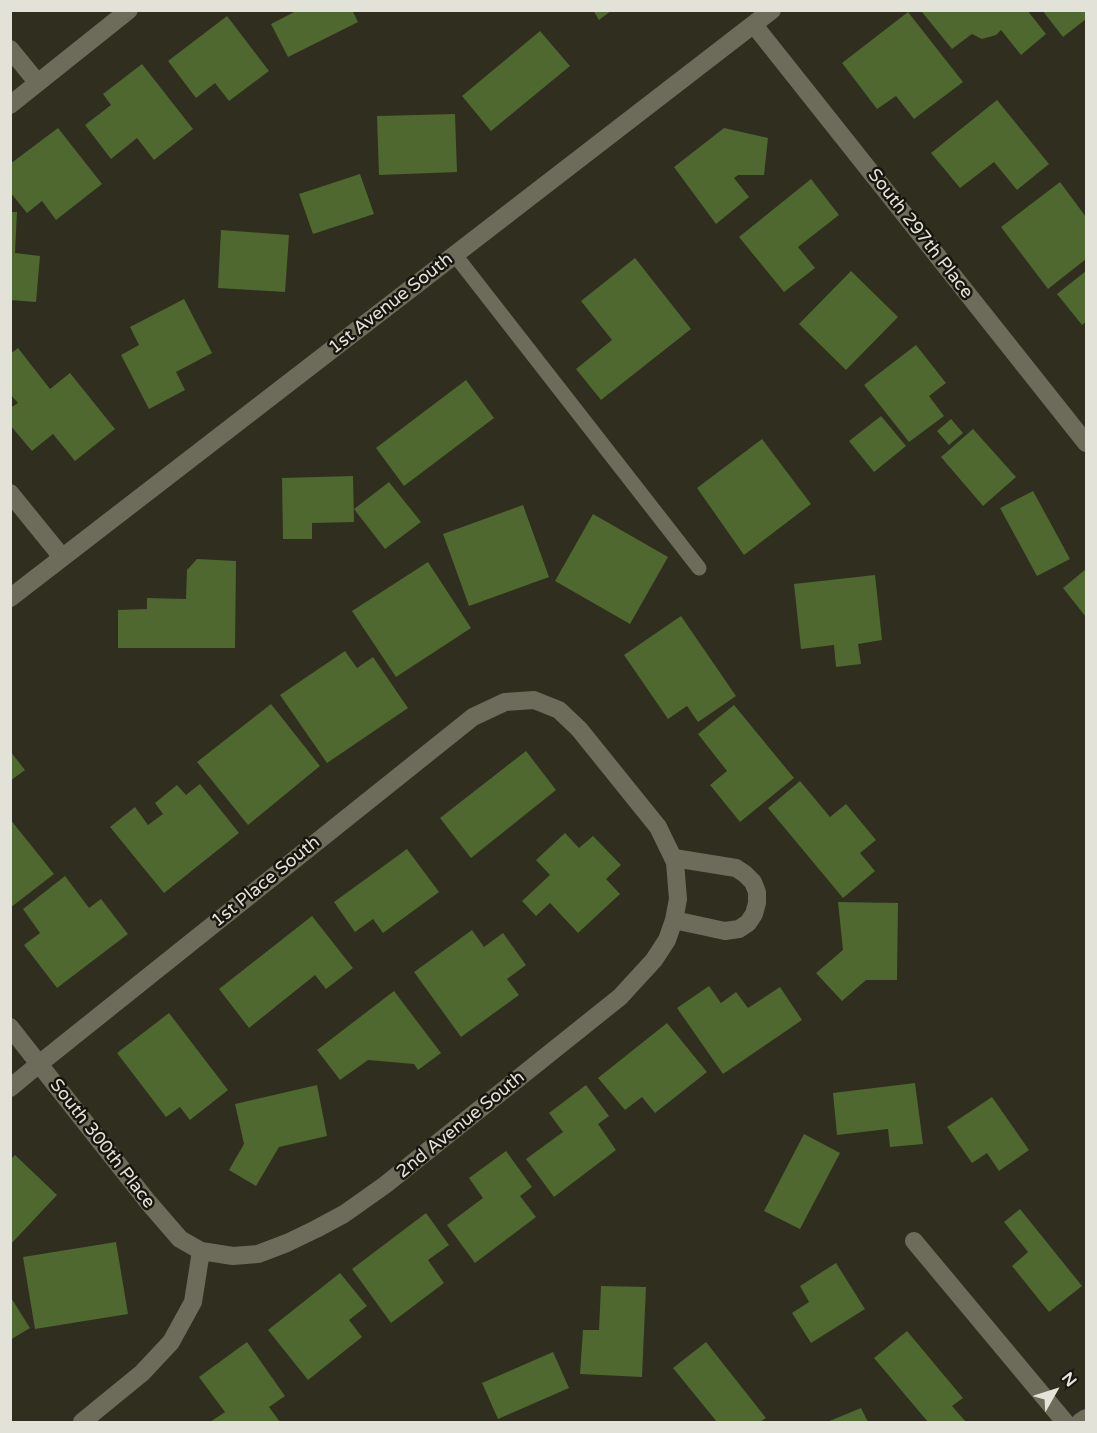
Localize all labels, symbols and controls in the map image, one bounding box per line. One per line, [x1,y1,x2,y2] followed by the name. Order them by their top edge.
[863,165,977,303] street label: South 297th Place
[325,249,457,359] street label: 1st Avenue South
[207,832,325,932] street label: 1st Place South
[393,1067,529,1183] street label: 2nd Avenue South
[45,1075,159,1213] street label: South 300th Place
[1025,1361,1085,1421] north arrow
[1057,1368,1081,1391] text: N

